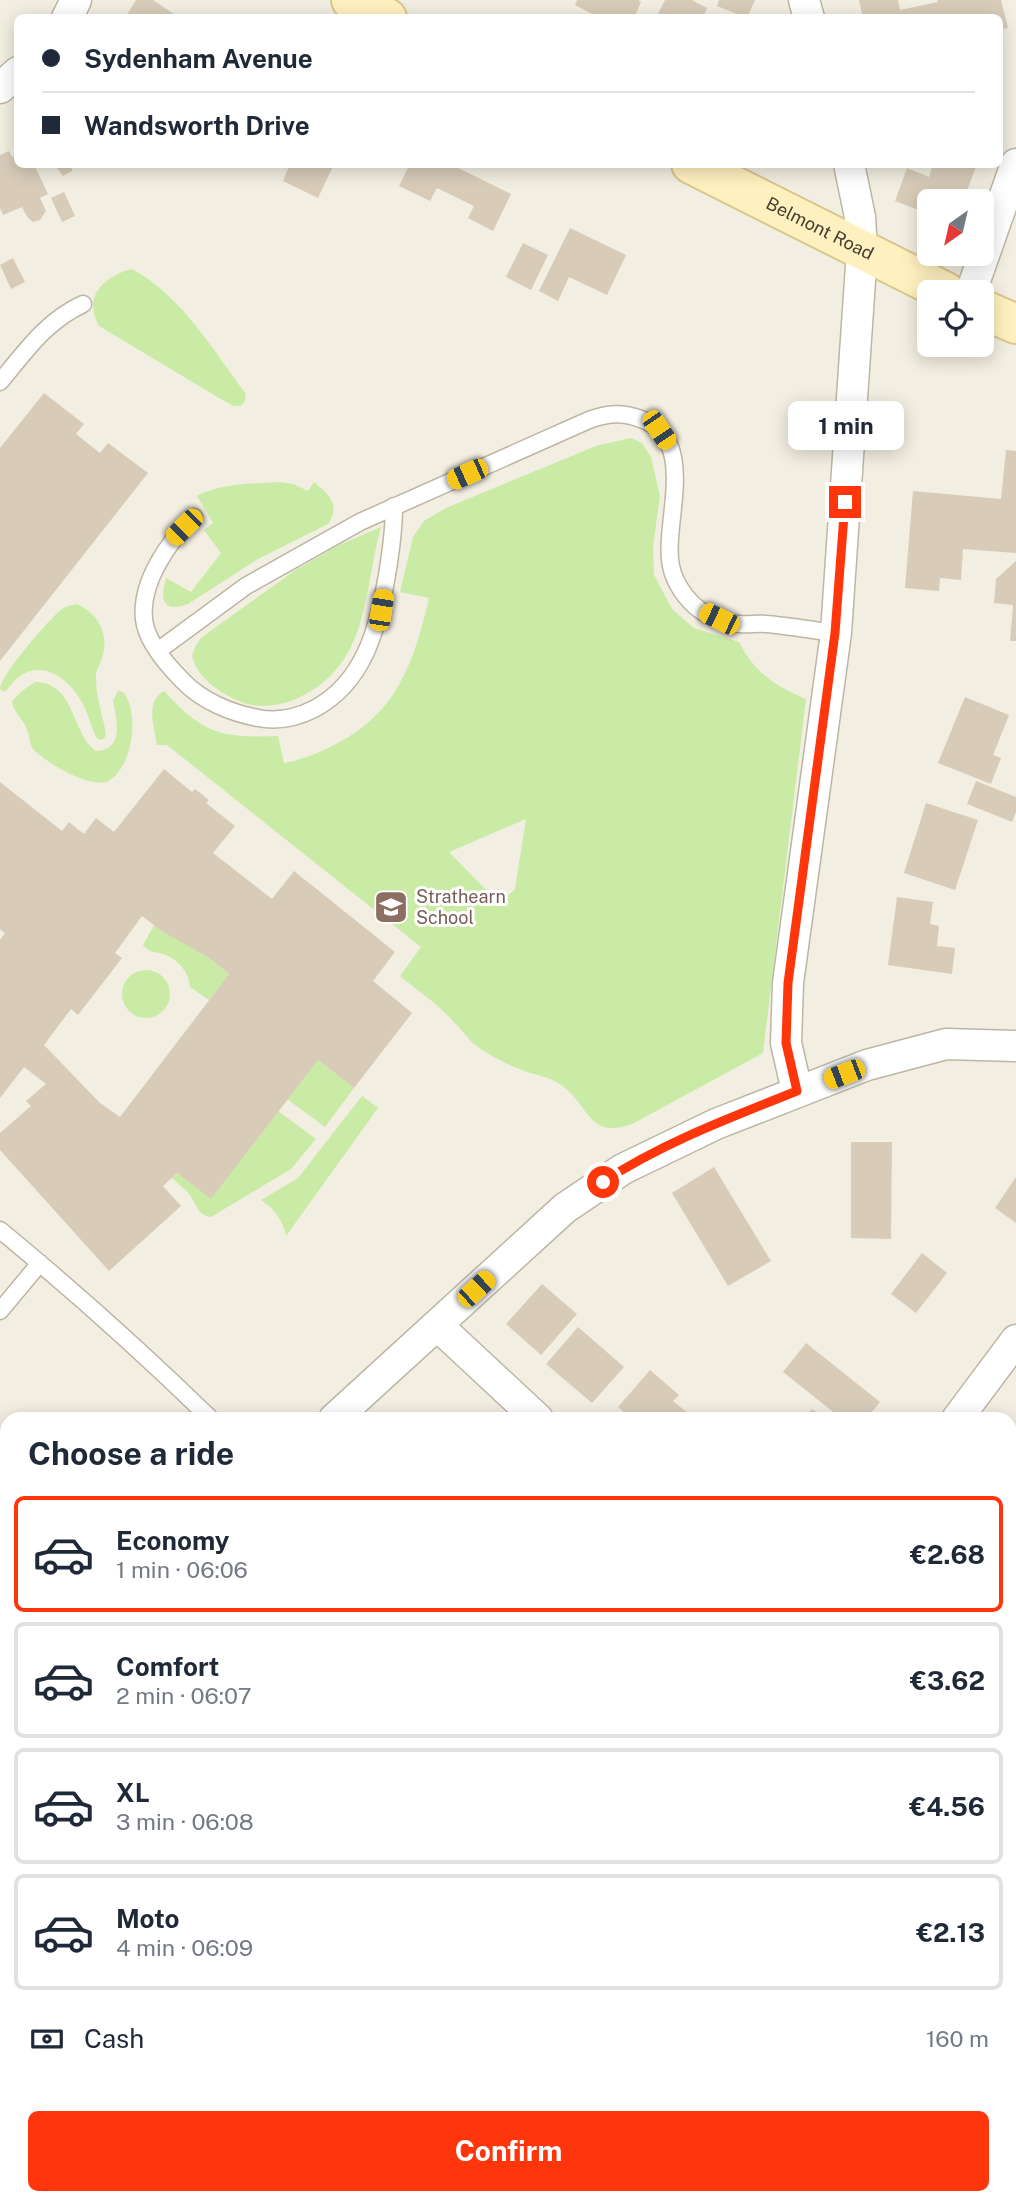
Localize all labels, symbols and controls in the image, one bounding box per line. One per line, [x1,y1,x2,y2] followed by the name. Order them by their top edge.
[84,43,313,74] text: Sydenham Avenue
[84,110,310,141] text: Wandsworth Drive
[917,189,994,266] north arrow
[917,189,994,357] map controls
[763,192,877,264] street label: Belmont Road
[917,280,994,357] button: locate
[787,400,903,449] callout: 1 min
[639,407,680,453] car
[818,412,874,439] text: 1 min
[444,456,491,492] car
[829,486,861,518] route end
[162,505,207,549] car
[368,588,395,632] car
[696,600,743,638] car
[416,886,506,928] place label: Strathearn School
[372,888,410,926] school or university icon: Strathearn School
[821,1057,868,1091] car
[587,1166,619,1198] route start
[454,1267,499,1311] car
[28,1435,234,1472] text: Choose a ride
[32,1523,95,1586] icon: car
[116,1525,229,1556] text: Economy
[910,1539,985,1570] text: €2.68
[116,1556,248,1583] text: 1 min · 06:06
[32,1649,95,1712] icon: car
[116,1651,219,1682] text: Comfort
[910,1665,985,1696] text: €3.62
[116,1682,252,1709] text: 2 min · 06:07
[32,1775,95,1838] icon: car
[116,1777,150,1808] text: XL
[909,1791,985,1822] text: €4.56
[116,1808,254,1835] text: 3 min · 06:08
[32,1901,95,1964] icon: car
[116,1903,179,1934] text: Moto
[916,1917,985,1948] text: €2.13
[116,1934,253,1961] text: 4 min · 06:09
[28,2020,66,2058] icon: cash
[84,2023,144,2054] text: Cash
[926,2025,989,2052] text: 160 m
[28,2111,989,2191] button: Confirm

